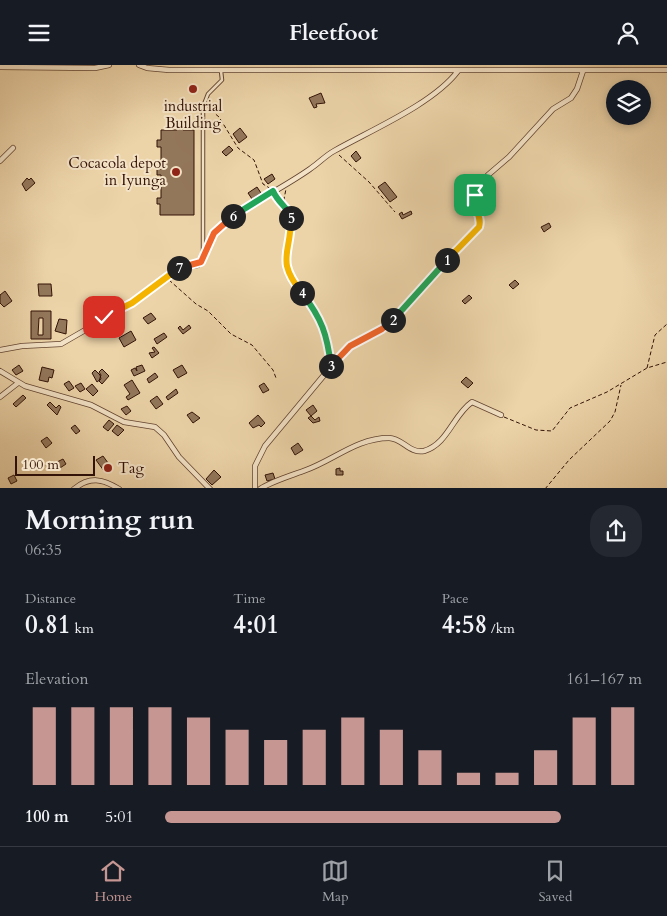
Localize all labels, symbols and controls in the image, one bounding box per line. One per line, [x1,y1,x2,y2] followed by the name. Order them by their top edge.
[289,18,378,48] text: Fleetfoot
[25,19,53,47] icon: menu
[614,19,642,47] icon: person
[606,80,651,125] map controls
[606,80,651,125] button: layers
[187,83,199,95] marker: industrial Building
[164,96,223,133] place label: industrial Building
[68,153,167,190] place label: Cocacola depot in Iyunga
[170,166,182,178] marker: Cocacola depot in Iyunga
[454,174,496,216] pin
[461,181,489,209] icon: arrive
[220,203,246,229] pin: 6
[278,205,304,231] pin: 5
[230,207,237,226] text: 6
[288,209,295,228] text: 5
[434,247,460,273] pin: 1
[444,251,451,270] text: 1
[166,255,192,281] pin: 7
[176,259,183,278] text: 7
[290,281,314,305] pin: 4
[299,284,306,303] text: 4
[83,296,125,338] pin
[90,303,118,331] icon: check
[380,307,406,333] pin: 2
[390,311,397,330] text: 2
[318,353,344,379] pin: 3
[328,357,335,376] text: 3
[15,453,95,477] scale bar
[22,455,59,474] text: 100 m
[118,458,144,478] place label: Tag
[102,462,114,474] marker: Tag
[25,501,194,539] text: Morning run
[590,505,642,557] button: share
[25,539,62,561] text: 06:35
[25,589,76,608] text: Distance
[233,589,266,608] text: Time
[442,589,469,608] text: Pace
[25,608,71,642] text: 0.81
[233,608,279,642] text: 4:01
[442,608,487,642] text: 4:58
[71,619,94,638] text: km
[487,619,515,638] text: /km
[25,668,89,690] text: Elevation
[566,668,642,690] text: 161–167 m
[25,806,69,828] text: 100 m
[105,806,134,828] text: 5:01
[95,857,132,906] tab: Home
[321,857,349,906] tab: Map
[538,857,572,906] tab: Saved

